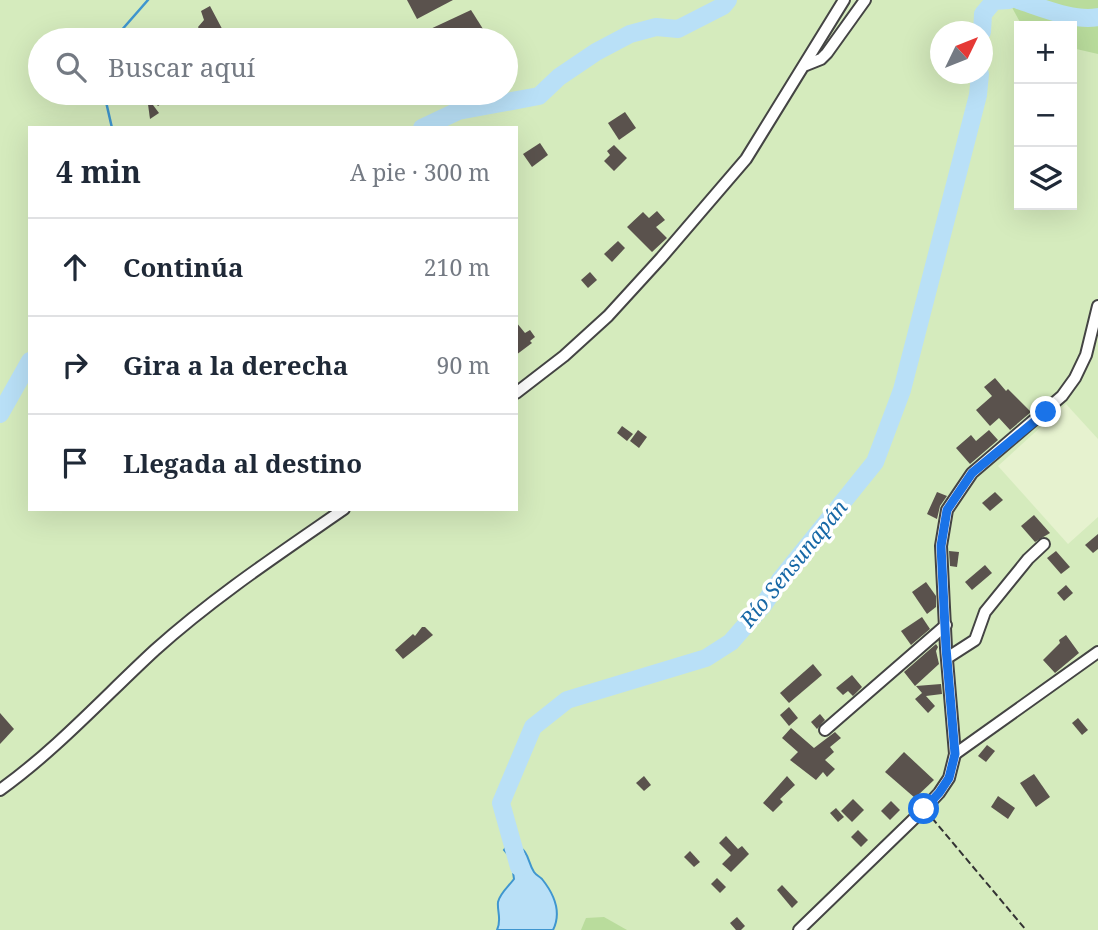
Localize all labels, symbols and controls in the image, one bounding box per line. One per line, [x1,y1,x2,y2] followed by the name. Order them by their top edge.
[930,21,993,84] north arrow
[1014,21,1077,210] map controls
[1014,21,1077,84] button: +
[28,28,518,105] search box
[52,48,90,86] icon: search
[108,49,255,85] text: Buscar aquí
[1014,84,1077,147] button: −
[1014,147,1077,210] button: layers
[56,151,141,192] text: 4 min
[350,156,490,188] text: A pie · 300 m
[56,248,94,286] icon: ahead
[123,249,244,285] text: Continúa
[424,251,490,283] text: 210 m
[56,346,94,384] icon: right
[123,347,348,383] text: Gira a la derecha
[437,349,490,381] text: 90 m
[1030,396,1061,427] route end
[56,444,94,482] icon: arrive
[123,445,362,481] text: Llegada al destino
[733,494,853,634] water label: Río Sensunapán
[908,793,939,824] route start

